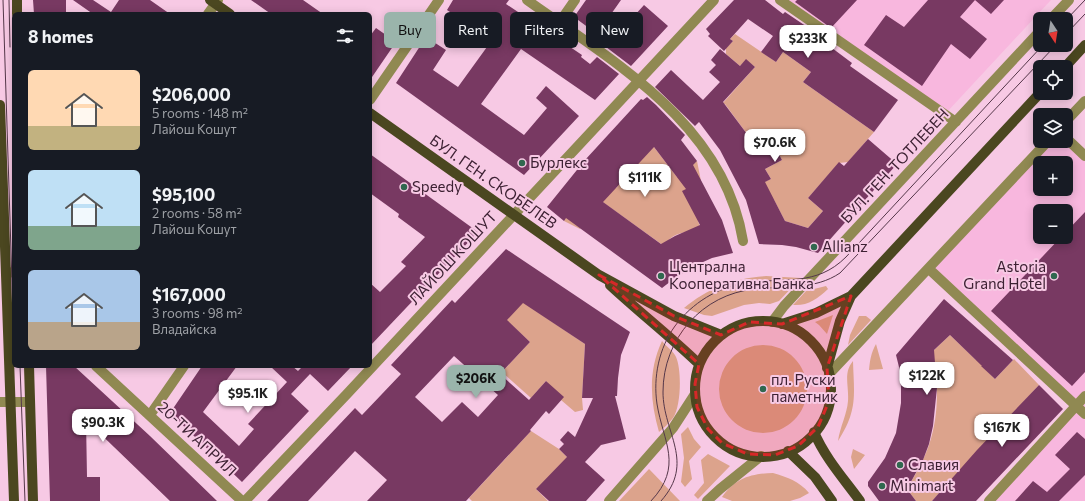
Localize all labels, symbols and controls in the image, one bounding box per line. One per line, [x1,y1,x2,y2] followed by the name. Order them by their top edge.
[384,12,436,48] chip: Buy
[444,12,502,48] chip: Rent
[510,12,578,48] chip: Filters
[586,12,643,48] chip: New
[1033,12,1073,52] north arrow
[1033,12,1073,244] map controls
[334,25,356,47] icon: filters
[780,25,836,59] pin: $233K
[28,26,93,47] text: 8 homes
[788,30,828,46] text: $233K
[1033,60,1073,100] button: locate
[152,84,231,105] text: $206,000
[60,86,108,134] icon: home
[837,104,952,226] street label: БУЛ. ГЕН. ТОТЛЕБЕН
[152,105,248,121] text: 5 rooms · 148 m²
[1033,108,1073,148] button: layers
[152,121,237,137] text: Лайош Кошут
[742,129,808,163] pin: $70.6K
[427,131,561,232] street label: БУЛ. ГЕН. СКОБЕЛЕВ
[753,134,797,150] text: $70.6K
[530,153,587,171] place label: Бурлекс
[1033,156,1073,196] button: +
[517,158,527,168] marker: Бурлекс
[617,164,673,198] pin: $111K
[628,169,662,185] text: $111K
[412,177,462,195] place label: Speedy
[399,182,409,192] marker: Speedy
[152,184,215,205] text: $95,100
[60,186,108,234] icon: home
[1033,204,1073,244] button: −
[152,205,242,221] text: 2 rooms · 58 m²
[404,207,500,308] street label: ЛАЙОШ КОШУТ
[152,221,237,237] text: Лайош Кошут
[822,237,868,255] place label: Allianz
[809,242,819,252] marker: Allianz
[669,257,814,292] place label: Централна Кооперативна Банка
[963,257,1046,292] place label: Astoria Grand Hotel
[656,271,666,281] marker: Централна Кооперативна Банка
[1049,271,1059,281] marker: Astoria Grand Hotel
[152,284,226,305] text: $167,000
[60,286,108,334] icon: home
[152,305,243,321] text: 3 rooms · 98 m²
[152,321,217,337] text: Владайска
[899,362,955,396] pin: $122K
[448,365,504,399] pin: $206K
[908,367,946,383] text: $122K
[456,370,496,386] text: $206K
[771,370,838,405] place label: пл. Руски паметник
[215,380,281,414] pin: $95.1K
[758,384,768,394] marker: пл. Руски паметник
[228,385,268,401] text: $95.1K
[155,397,241,479] street label: 20-ТИ АПРИЛ
[70,409,136,443] pin: $90.3K
[81,414,125,430] text: $90.3K
[974,414,1030,448] pin: $167K
[983,419,1021,435] text: $167K
[908,455,959,473] place label: Славия
[895,460,905,470] marker: Славия
[890,476,954,494] place label: Minimart
[877,481,887,491] marker: Minimart

